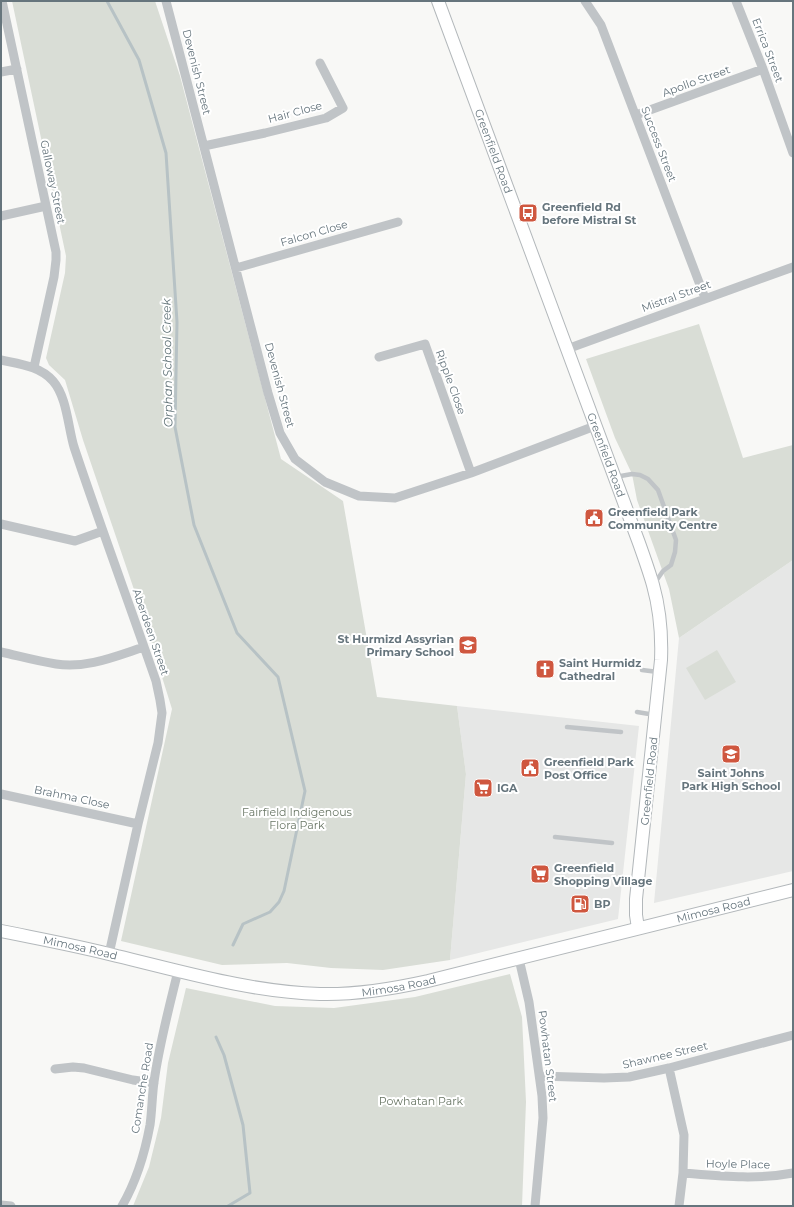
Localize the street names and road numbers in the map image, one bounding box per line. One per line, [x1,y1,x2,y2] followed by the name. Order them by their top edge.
[749,16,787,85] street label: Errica Street
[180,28,214,117] street label: Devenish Street
[660,62,732,100] street label: Apollo Street
[266,98,324,126] street label: Hair Close
[638,104,680,184] street label: Success Street
[472,107,516,195] street label: Greenfield Road
[37,139,69,226] street label: Galloway Street
[279,217,350,249] street label: Falcon Close
[639,277,713,315] street label: Mistral Street
[262,341,298,430] street label: Devenish Street
[433,348,469,417] street label: Ripple Close
[584,411,628,499] street label: Greenfield Road
[130,587,173,678] street label: Aberdeen Street
[637,736,661,826] street label: Greenfield Road
[33,782,111,812] street label: Brahma Close
[675,894,752,926] street label: Mimosa Road
[42,933,119,963] street label: Mimosa Road
[361,972,438,999] street label: Mimosa Road
[535,1009,561,1103] street label: Powhatan Street
[621,1038,710,1072] street label: Shawnee Street
[128,1042,156,1134] street label: Comanche Road
[706,1156,771,1172] street label: Hoyle Place

